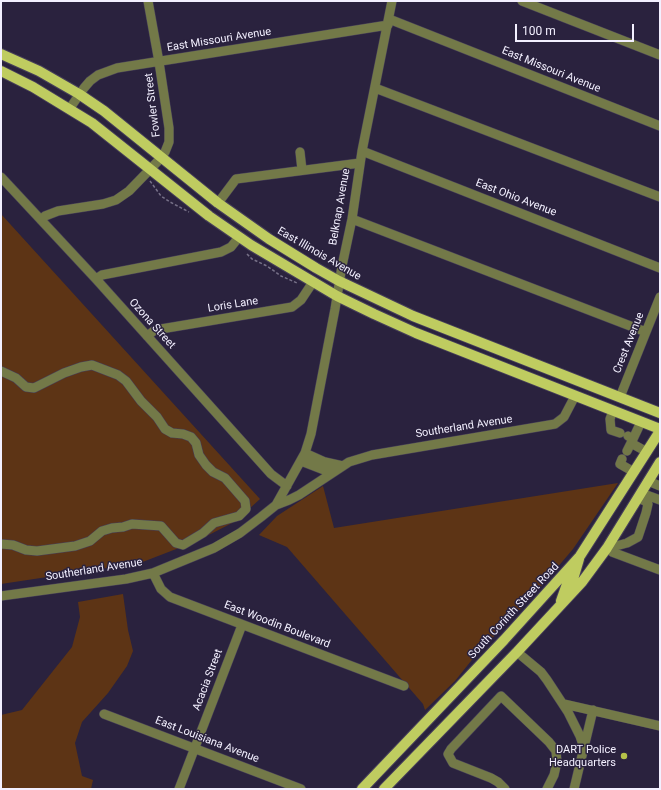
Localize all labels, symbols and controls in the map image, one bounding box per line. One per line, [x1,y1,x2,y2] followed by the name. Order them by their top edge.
[517,16,636,42] scale bar
[522,24,556,38] text: 100 m
[166,25,272,55] street label: East Missouri Avenue
[500,44,602,96] street label: East Missouri Avenue
[143,72,163,138] street label: Fowler Street
[327,168,353,246] street label: Belknap Avenue
[474,177,558,219] street label: East Ohio Avenue
[275,225,363,283] street label: East Illinois Avenue
[207,295,259,315] street label: Loris Lane
[126,296,178,352] street label: Ozona Street
[611,311,647,375] street label: Crest Avenue
[415,413,513,441] street label: Southerland Avenue
[45,556,143,584] street label: Southerland Avenue
[466,560,562,662] street label: South Corinth Street Road
[222,599,332,651] street label: East Woodin Boulevard
[190,647,226,713] street label: Acacia Street
[153,714,261,766] street label: East Louisiana Avenue
[549,743,616,769] place label: DART Police Headquarters
[619,751,629,761] marker: DART Police Headquarters

